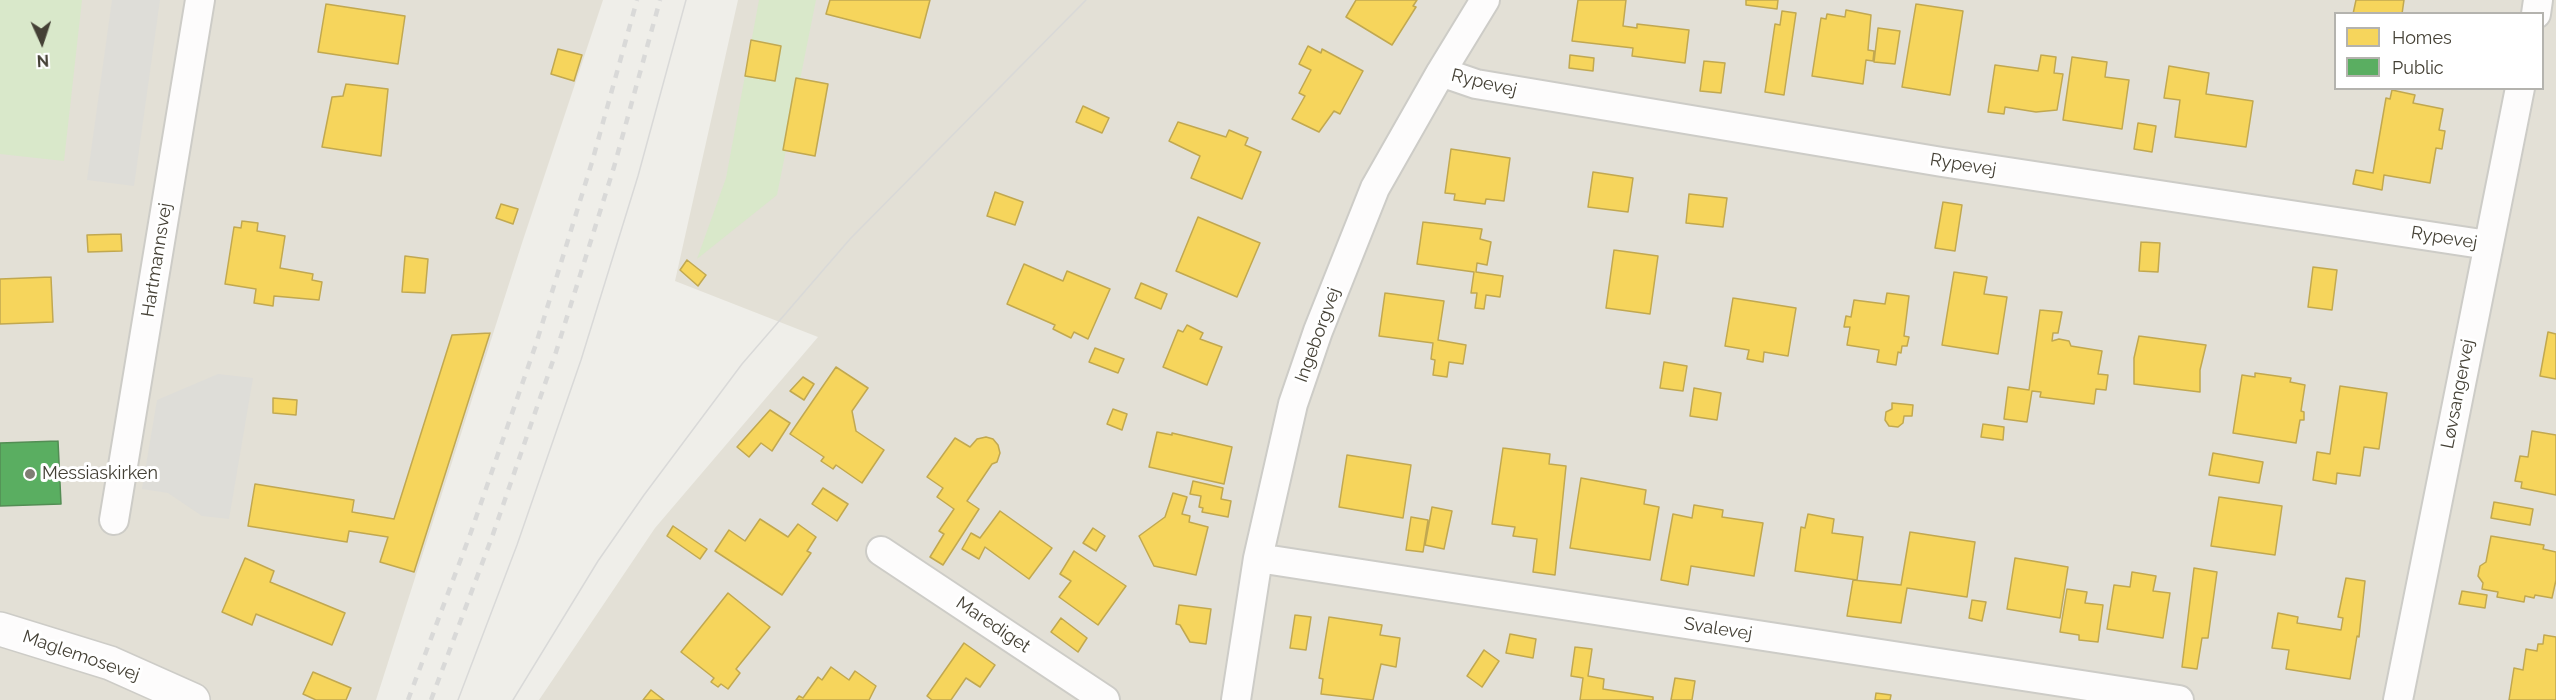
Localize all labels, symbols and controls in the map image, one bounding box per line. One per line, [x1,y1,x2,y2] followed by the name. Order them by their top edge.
[12,12,72,72] north arrow
[2334,12,2544,90] legend
[2392,27,2452,48] text: Homes
[36,51,50,70] text: N
[2392,57,2444,78] text: Public
[1449,64,1519,102] street label: Rypevej
[1928,149,1998,181] street label: Rypevej
[137,201,177,319] street label: Hartmannsvej
[2409,222,2479,254] street label: Rypevej
[1291,285,1345,385] street label: Ingeborgvej
[2437,337,2479,451] street label: Løvsangervej
[42,463,158,485] place label: Messiaskirken
[23,467,37,481] marker: Messiaskirken
[952,592,1034,658] street label: Marediget
[1682,613,1754,645] street label: Svalevej
[20,626,142,686] street label: Maglemosevej

